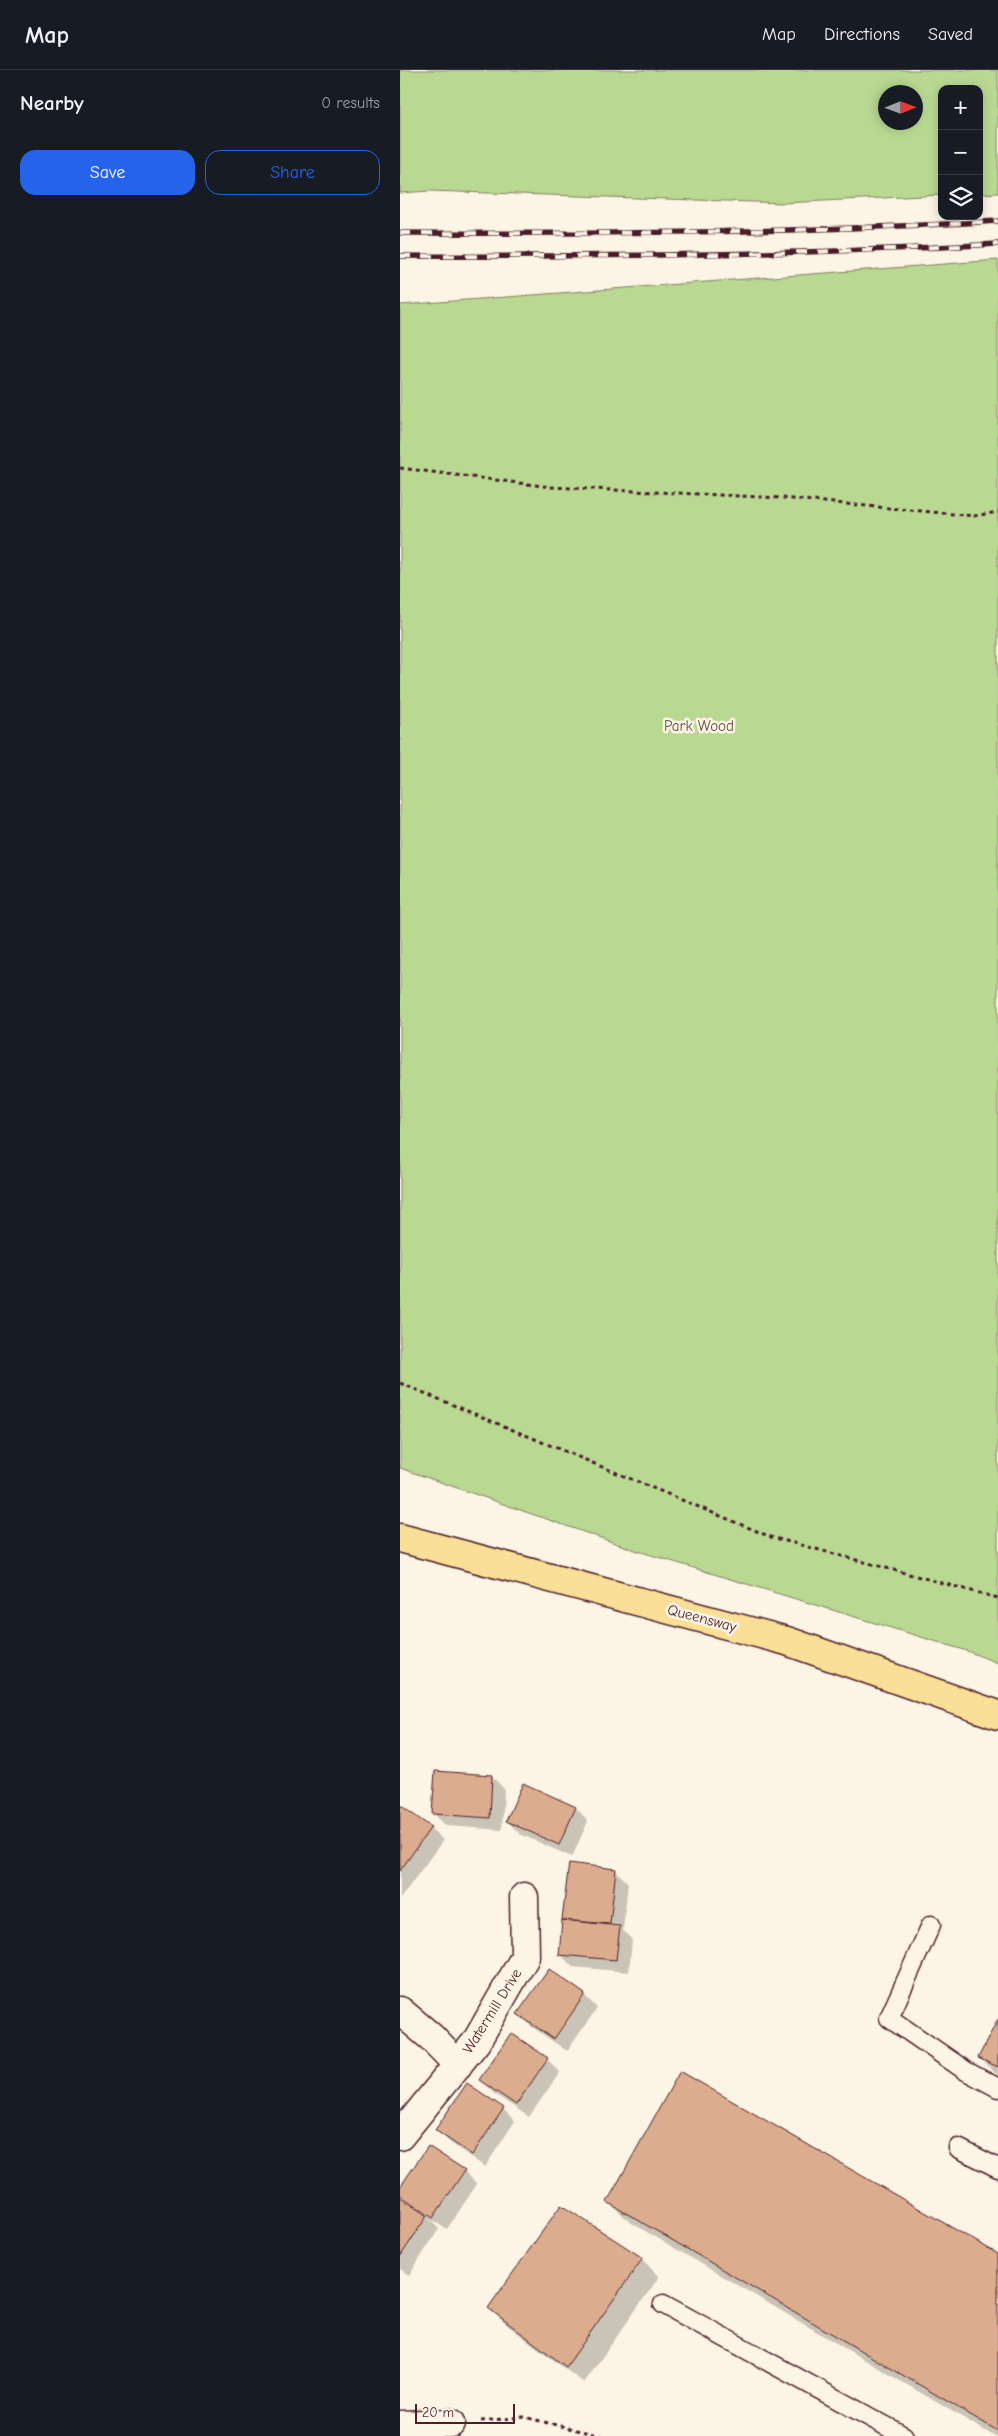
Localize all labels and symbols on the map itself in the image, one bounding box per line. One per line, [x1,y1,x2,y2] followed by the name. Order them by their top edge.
[878,85,923,130] north arrow
[664,717,734,735] park label: Park Wood
[665,1600,739,1636] street label: Queensway
[459,1965,526,2057] street label: Watermill Drive
[415,2401,515,2424] scale bar

